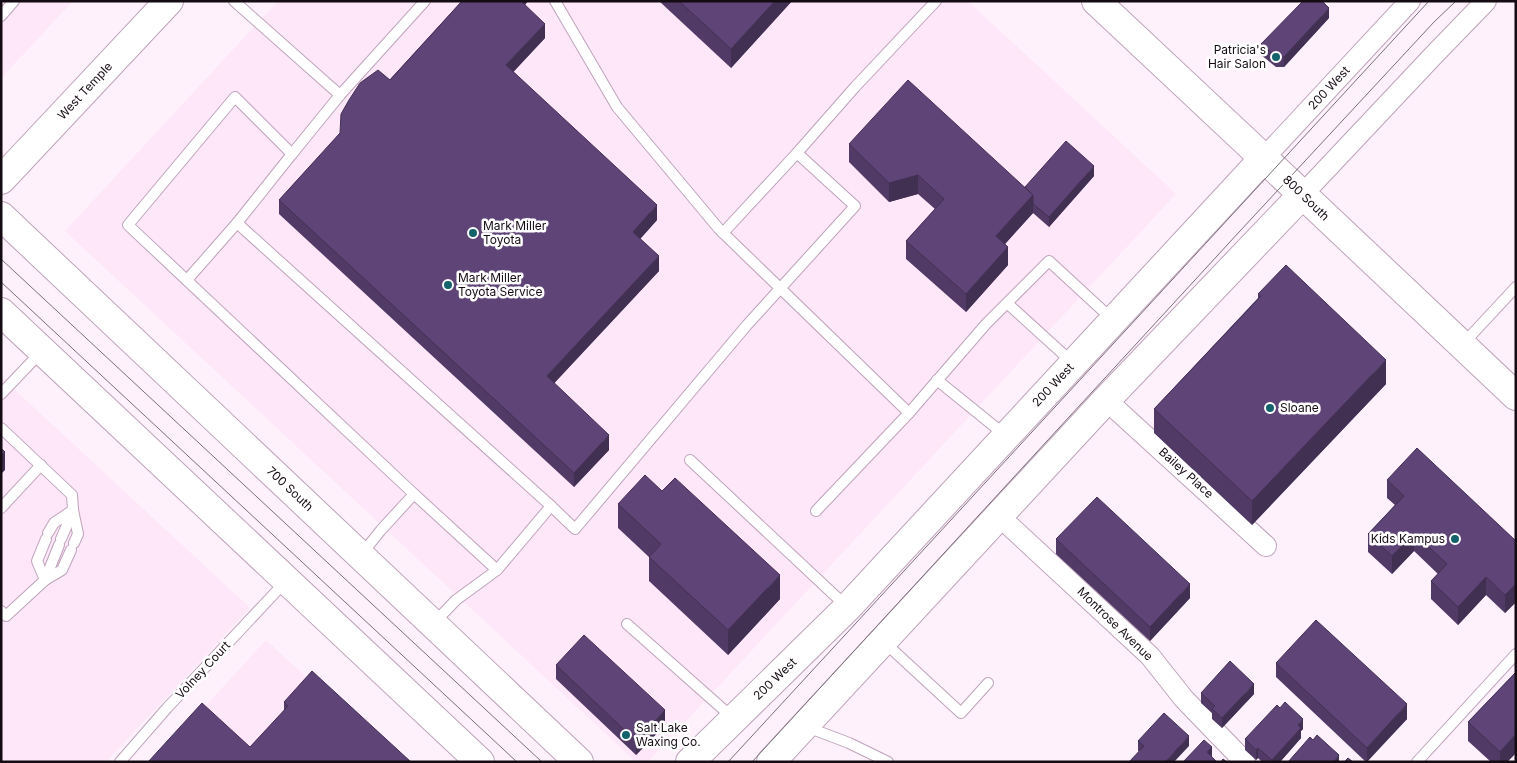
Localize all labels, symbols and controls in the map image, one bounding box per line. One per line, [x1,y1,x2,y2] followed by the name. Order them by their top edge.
[1208,42,1266,71] place label: Patricia's Hair Salon
[1270,51,1282,63] marker: Patricia's Hair Salon
[54,59,115,123] street label: West Temple
[1305,63,1353,113] street label: 200 West
[1280,172,1333,224] street label: 800 South
[483,218,547,247] place label: Mark Miller Toyota
[467,227,479,239] marker: Mark Miller Toyota
[458,270,542,299] place label: Mark Miller Toyota Service
[442,279,454,291] marker: Mark Miller Toyota Service
[1029,360,1077,410] street label: 200 West
[1280,400,1319,415] place label: Sloane
[1264,402,1276,414] marker: Sloane
[1156,444,1217,501] street label: Bailey Place
[264,463,317,514] street label: 700 South
[1371,531,1445,546] place label: Kids Kampus
[1449,533,1461,545] marker: Kids Kampus
[1074,584,1156,664] street label: Montrose Avenue
[172,638,233,702] street label: Volney Court
[750,654,799,703] street label: 200 West
[636,720,701,749] place label: Salt Lake Waxing Co.
[620,729,632,741] marker: Salt Lake Waxing Co.

